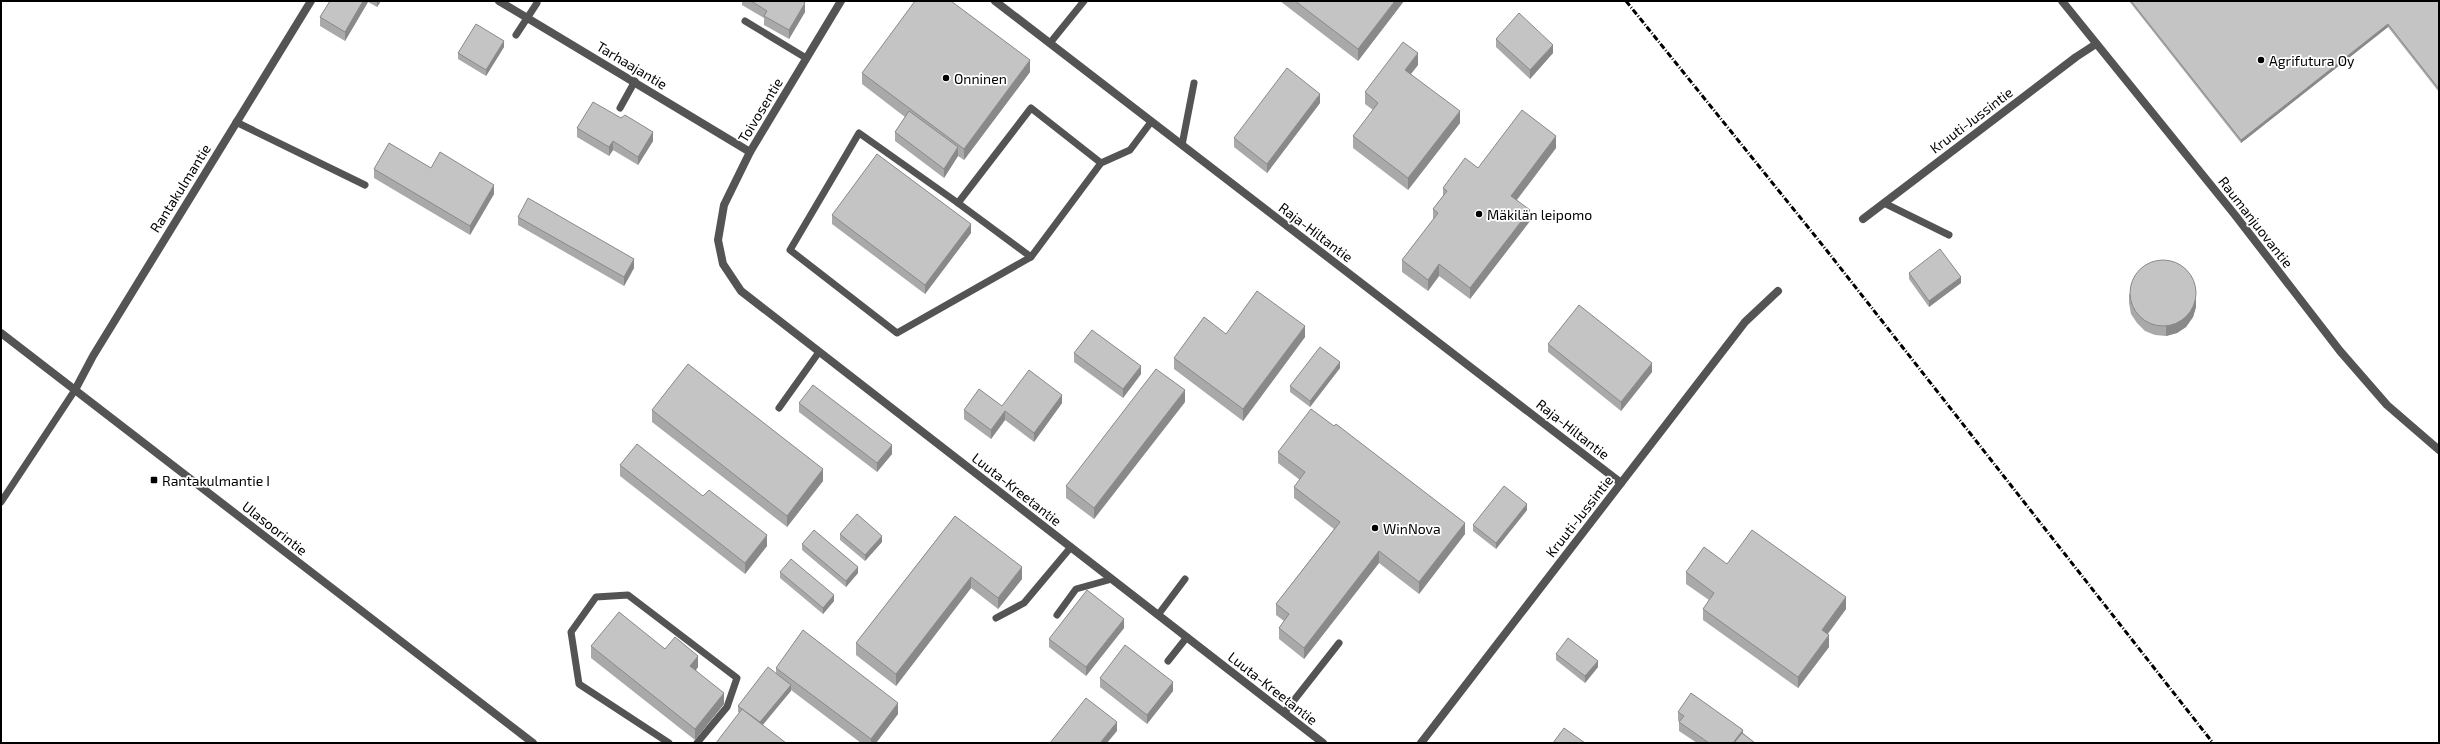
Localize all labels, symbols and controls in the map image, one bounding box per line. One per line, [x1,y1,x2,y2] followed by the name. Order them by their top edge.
[594,37,670,93] street label: Tarhaajantie
[2269,52,2355,69] place label: Agrifutura Oy
[2256,55,2266,65] marker: Agrifutura Oy
[954,70,1007,87] place label: Onninen
[941,73,951,83] marker: Onninen
[734,75,786,145] street label: Toivosentie
[1926,83,2016,157] street label: Kruuti-Jussintie
[146,141,214,235] street label: Rantakulmantie
[2215,173,2297,271] street label: Raumanjuovantie
[1276,199,1356,265] street label: Raja-Hiltantie
[1487,206,1592,223] place label: Mäkilän leipomo
[1474,209,1484,219] marker: Mäkilän leipomo
[1533,395,1613,463] street label: Raja-Hiltantie
[969,449,1065,529] street label: Luuta-Kreetantie
[162,472,270,489] place label: Rantakulmantie I
[1542,472,1616,560] street label: Kruuti-Jussintie
[149,475,159,485] marker: Rantakulmantie I
[239,497,311,559] street label: Ulasoorintie
[1383,520,1441,537] place label: WinNova
[1370,523,1380,533] marker: WinNova
[1225,648,1321,728] street label: Luuta-Kreetantie

